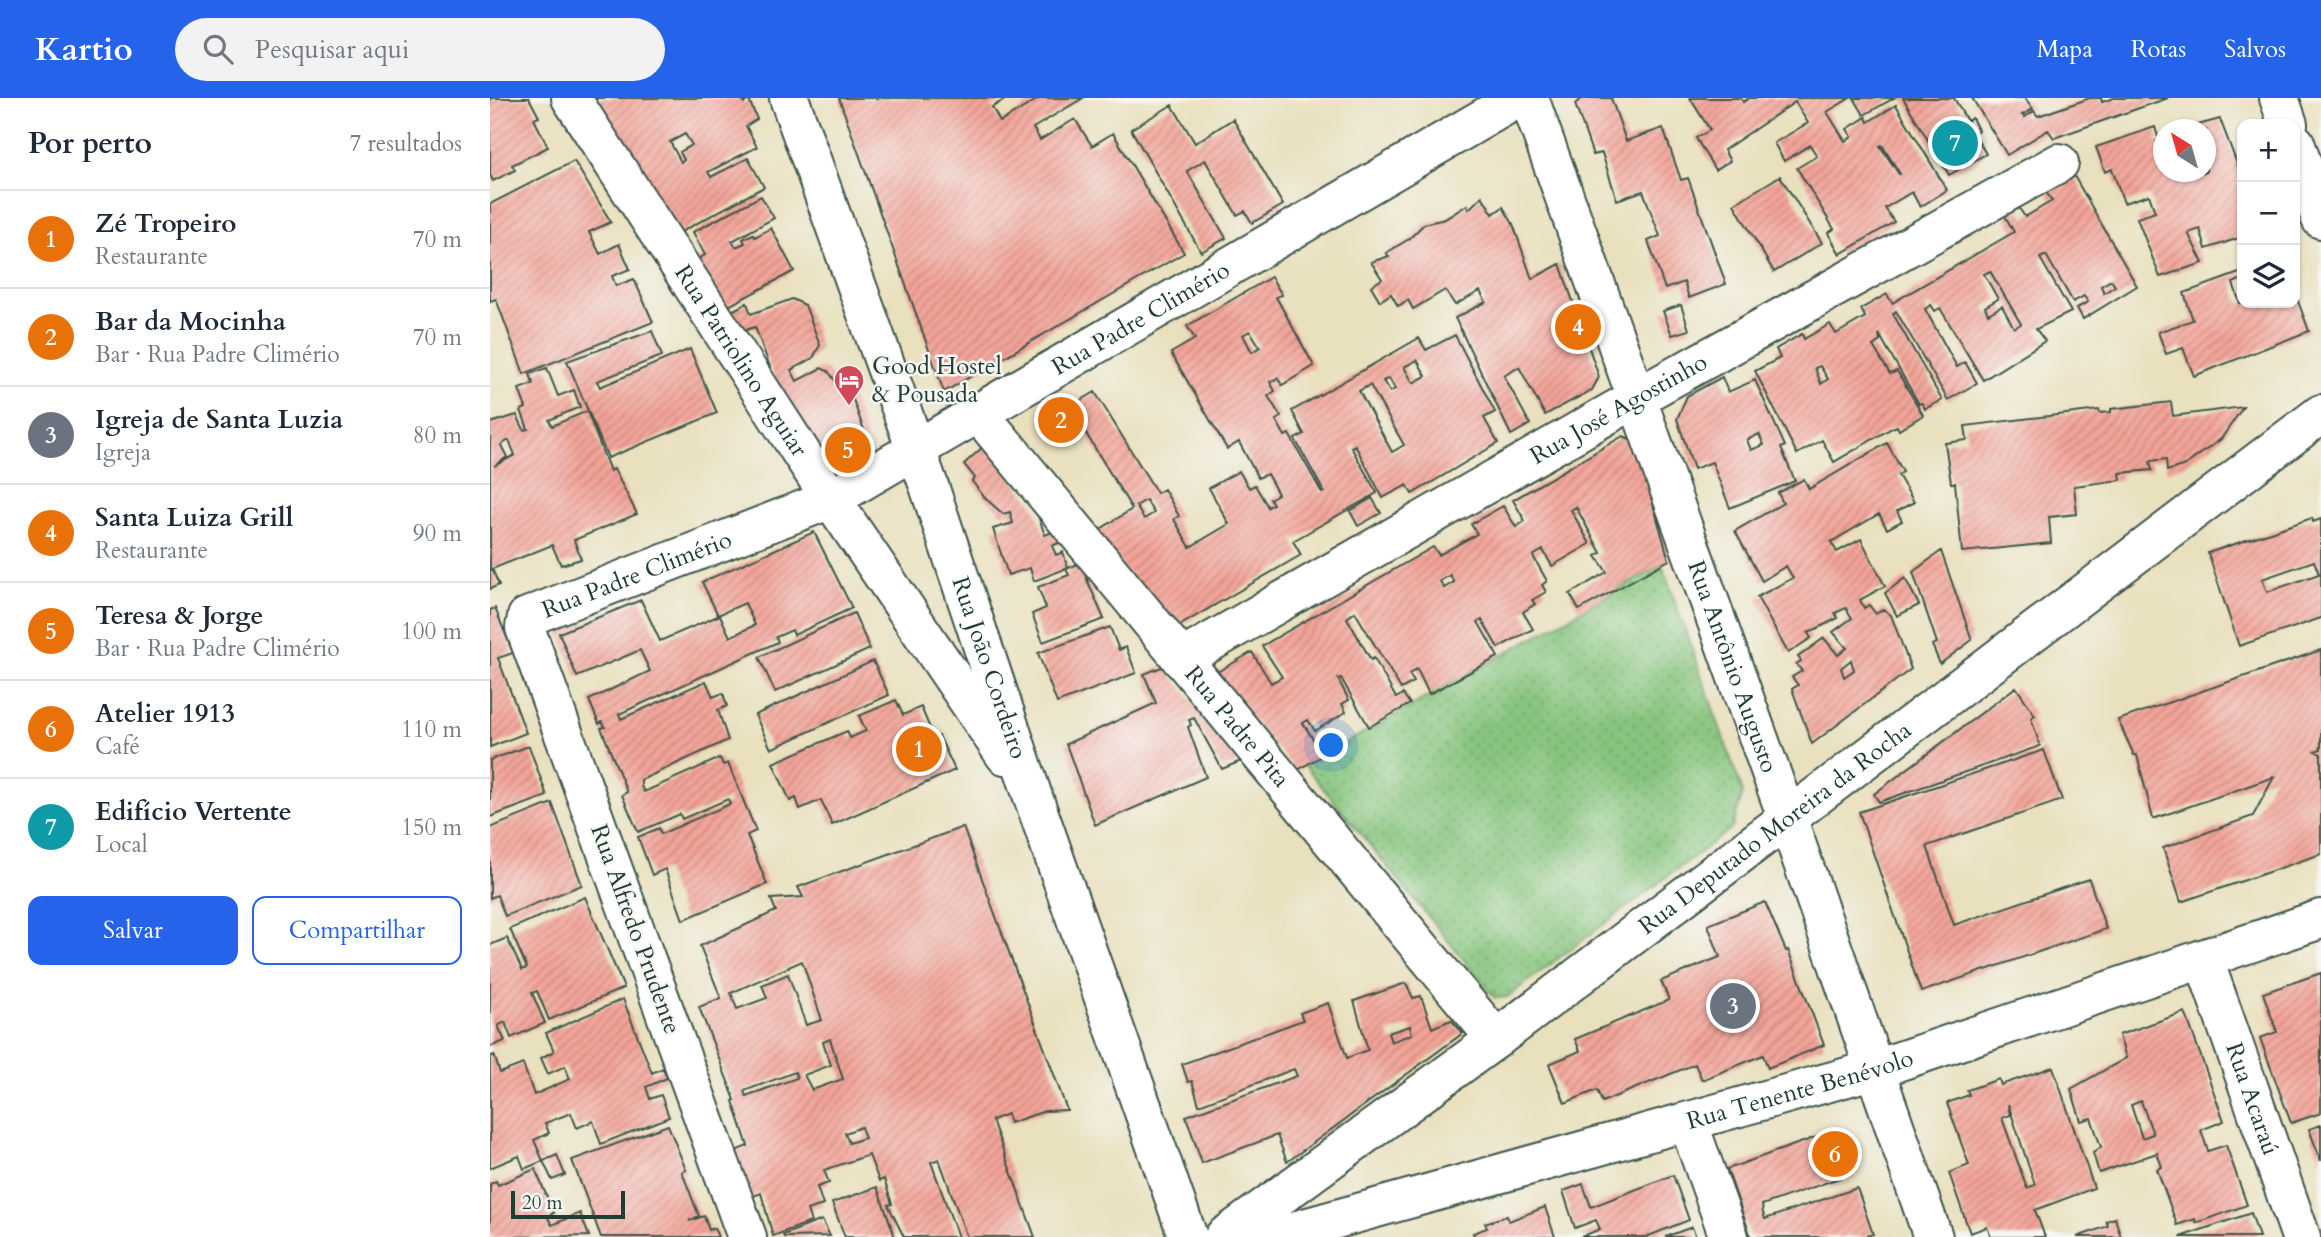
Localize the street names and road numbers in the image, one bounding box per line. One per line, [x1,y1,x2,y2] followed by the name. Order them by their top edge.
[1046,254,1236,384] street label: Rua Padre Climério
[666,258,815,464] street label: Rua Patriolino Aguiar
[1524,346,1713,473] street label: Rua José Agostinho
[537,523,737,627] street label: Rua Padre Climério
[1679,556,1786,777] street label: Rua Antônio Augusto
[943,572,1035,763] street label: Rua João Cordeiro
[1177,659,1298,795] street label: Rua Padre Pita
[1632,714,1919,942] street label: Rua Deputado Moreira da Rocha
[582,820,689,1039] street label: Rua Alfredo Prudente
[2217,1038,2287,1160] street label: Rua Acaraú
[1683,1042,1918,1138] street label: Rua Tenente Benévolo

